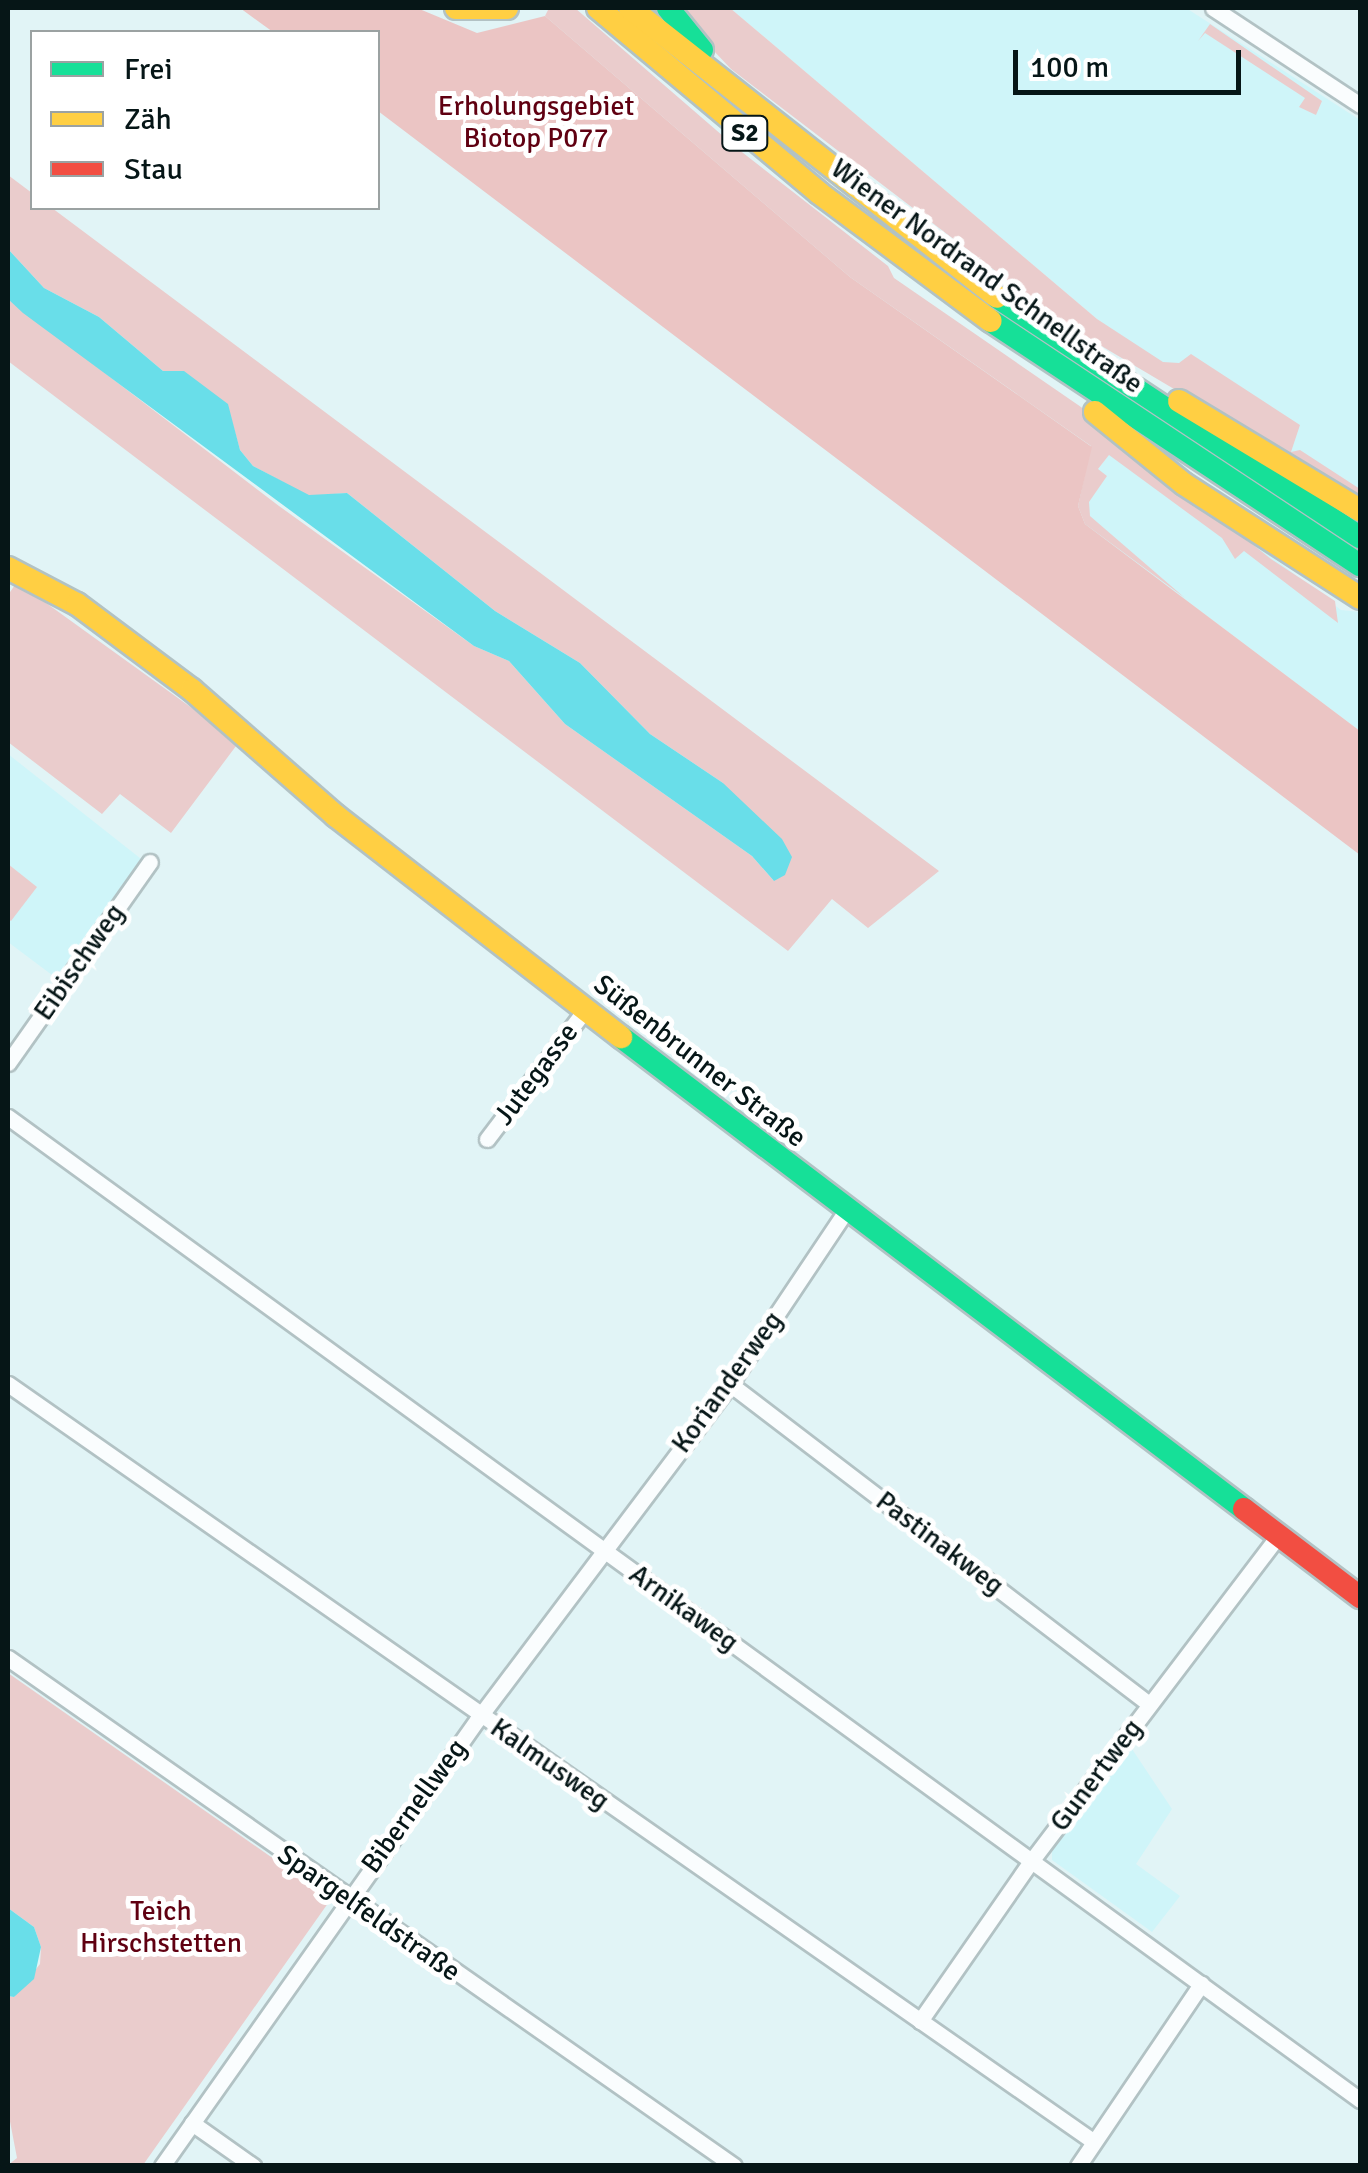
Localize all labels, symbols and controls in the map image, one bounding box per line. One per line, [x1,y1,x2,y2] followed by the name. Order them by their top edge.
[30,30,380,210] legend
[1018,30,1246,92] scale bar
[1030,49,1109,86] text: 100 m
[124,51,173,88] text: Frei
[438,89,634,155] park label: Erholungsgebiet Biotop P077
[124,101,172,138] text: Zäh
[720,113,770,153] road number: S2
[124,151,183,188] text: Stau
[824,151,1150,401] street label: Wiener Nordrand Schnellstraße
[27,897,131,1027] street label: Eibischweg
[587,968,813,1154] street label: Süßenbrunner Straße
[487,1016,585,1132] street label: Jutegasse
[664,1305,790,1459] street label: Korianderweg
[869,1484,1011,1602] street label: Pastinakweg
[623,1557,745,1659] street label: Arnikaweg
[484,1711,616,1817] street label: Kalmusweg
[1043,1712,1149,1838] street label: Gunertweg
[354,1732,474,1880] street label: Bibernellweg
[271,1837,467,1989] street label: Spargelfeldstraße
[80,1894,242,1960] park label: Teich Hirschstetten

